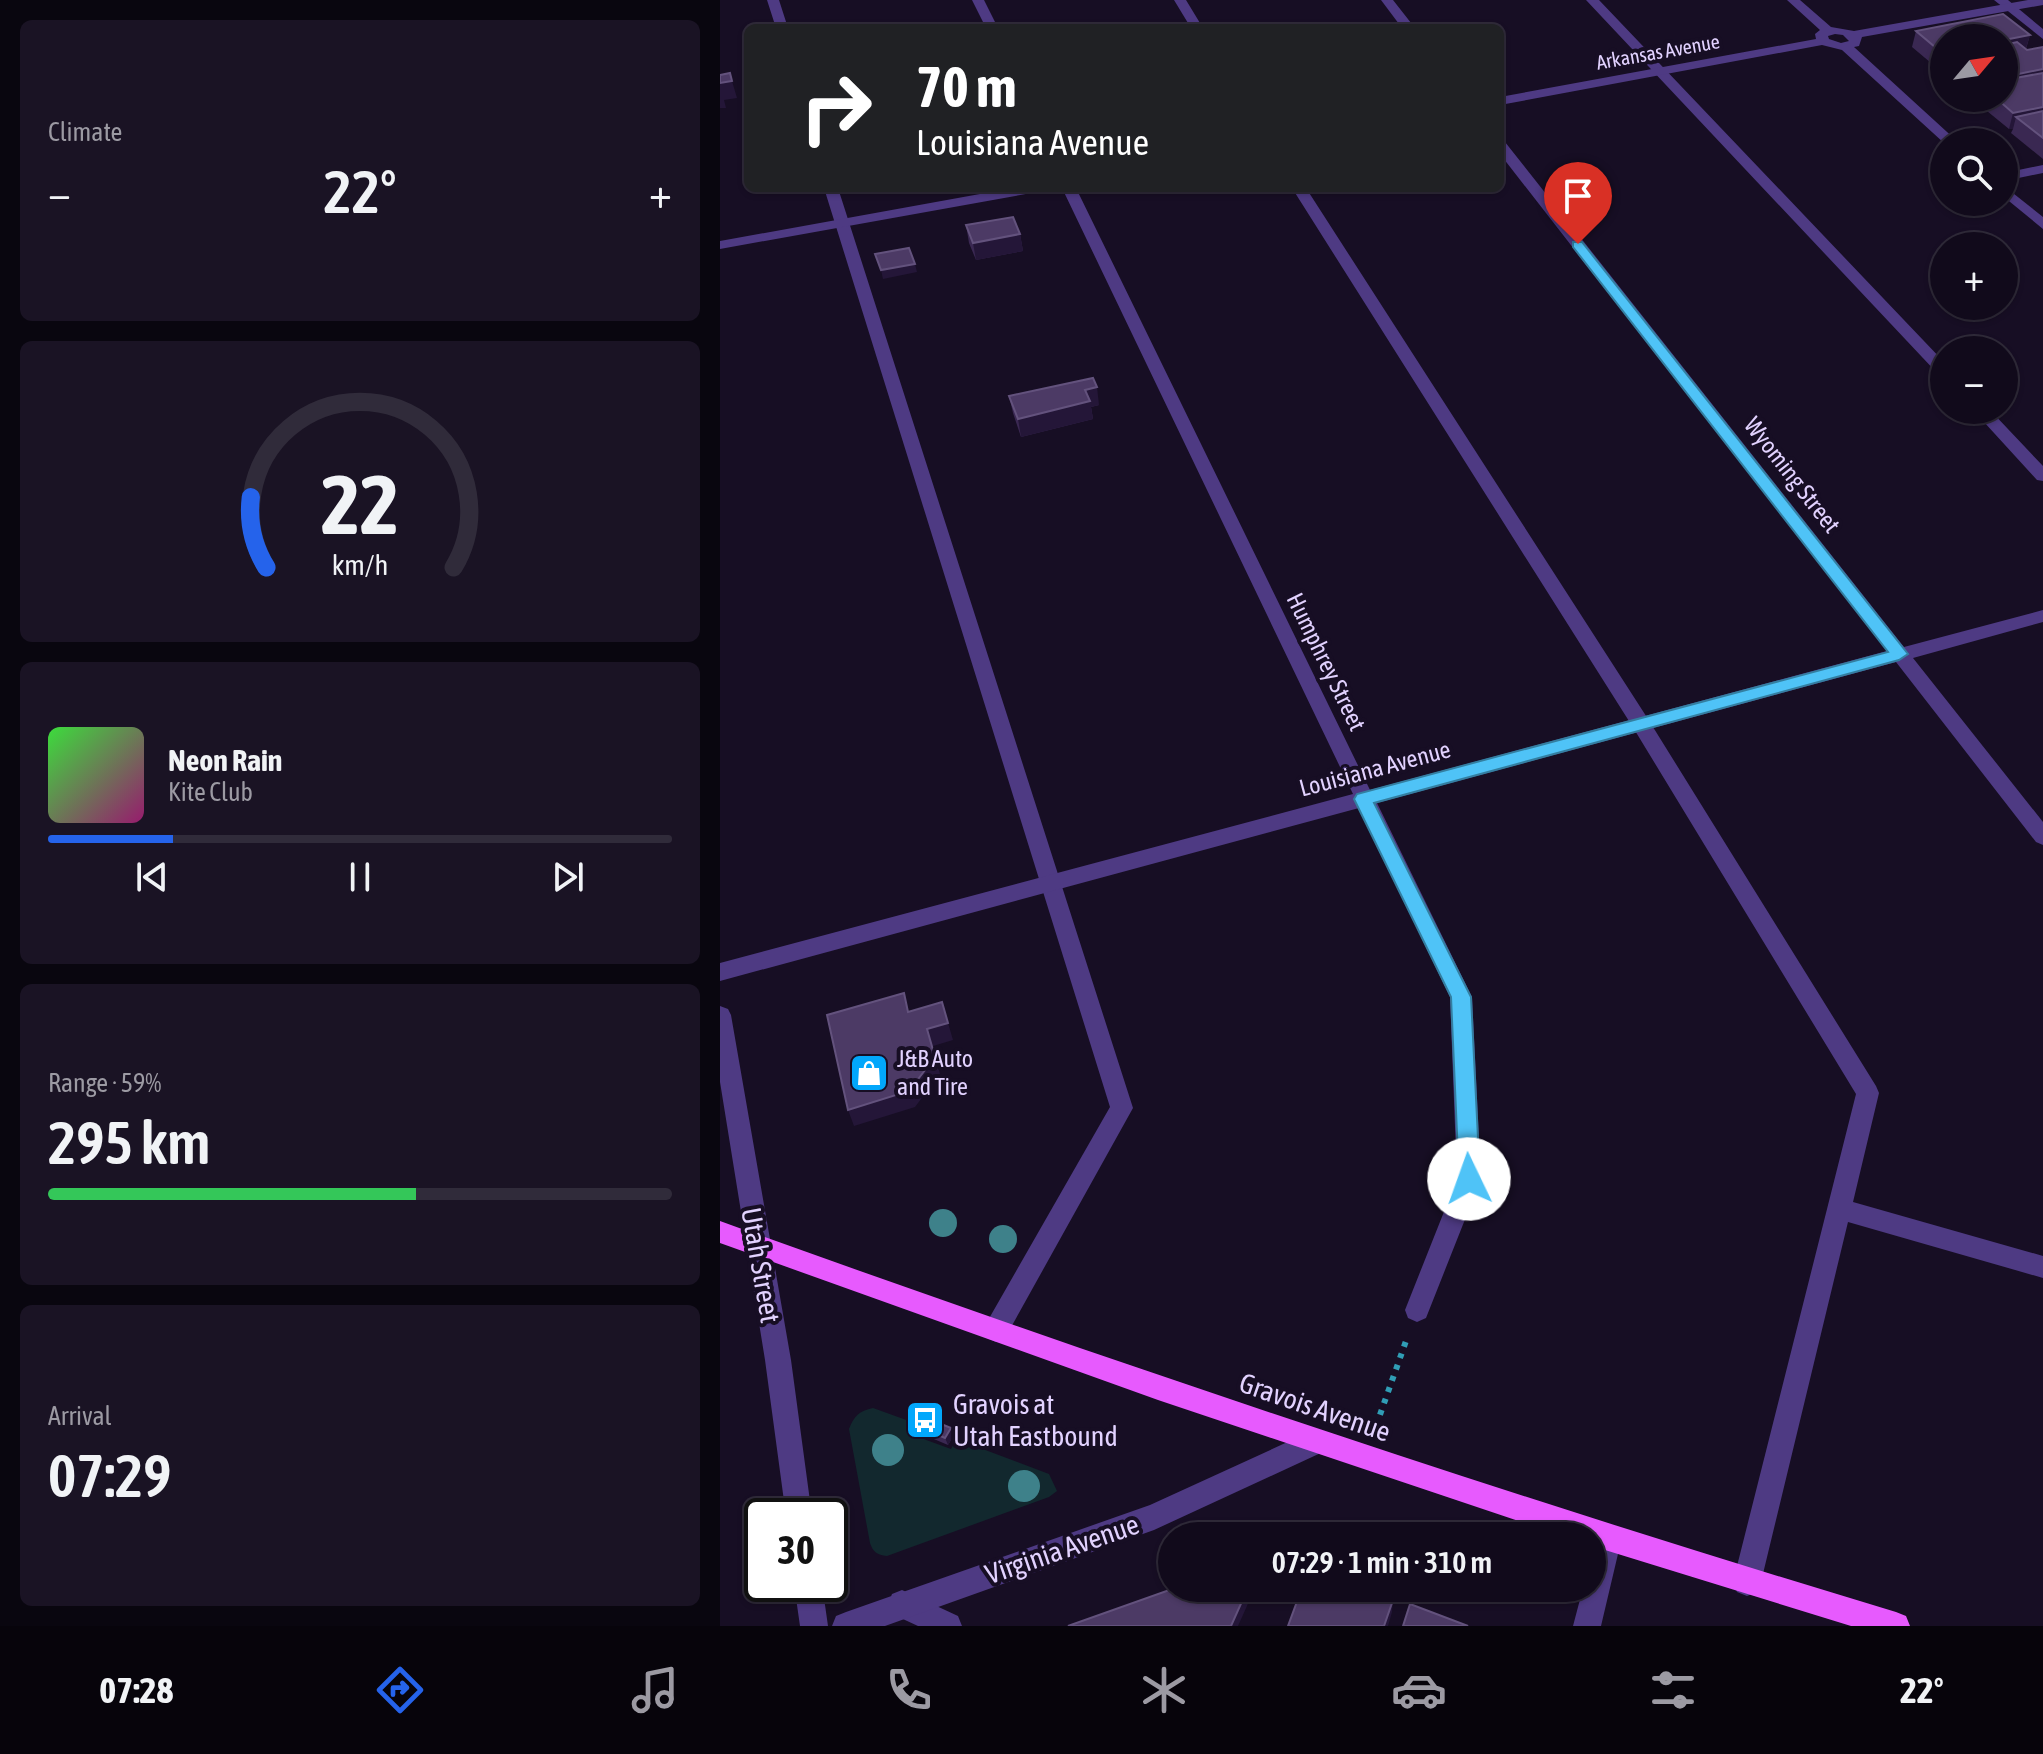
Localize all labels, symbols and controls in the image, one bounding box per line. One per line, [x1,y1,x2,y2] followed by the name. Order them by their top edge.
[1930,24,2018,112] north arrow
[1930,24,2018,424] map controls
[1594,29,1721,74] street label: Arkansas Avenue
[916,55,1017,119] text: 70 m
[784,56,888,160] icon: right
[48,117,122,147] text: Climate
[916,121,1149,163] text: Louisiana Avenue
[1930,128,2018,216] button: search
[324,157,396,226] text: 22°
[1544,162,1612,244] pin
[48,167,71,217] text: −
[649,167,672,217] text: +
[1556,174,1600,218] icon: arrive
[1930,232,2018,320] button: +
[1930,336,2018,424] button: −
[1739,412,1846,538] street label: Wyoming Street
[321,455,399,551] text: 22
[332,548,388,581] text: km/h
[1282,589,1371,735] street label: Humphrey Street
[1296,735,1453,802] street label: Louisiana Avenue
[168,743,282,777] text: Neon Rain
[168,777,253,807] text: Kite Club
[130,855,174,899] icon: previous
[338,855,382,899] icon: pause
[546,855,590,899] icon: next
[897,1045,973,1100] place label: J&B Auto and Tire
[848,1052,890,1094] shop icon: J&B Auto and Tire
[48,1068,161,1098] text: Range · 59%
[48,1108,210,1177] text: 295 km
[1427,1137,1511,1221] position arrow
[735,1205,787,1325] street label: Utah Street
[1235,1366,1395,1448] street label: Gravois Avenue
[953,1388,1118,1452] place label: Gravois at Utah Eastbound
[904,1399,946,1441] bus stop icon: Gravois at Utah Eastbound
[48,1401,112,1431] text: Arrival
[48,1441,171,1510] text: 07:29
[744,1498,848,1602] speed limit sign: 30
[981,1508,1143,1590] street label: Virginia Avenue
[1272,1545,1492,1579] text: 07:29 · 1 min · 310 m
[372,1662,428,1718] icon: directions
[627,1662,683,1718] icon: music
[881,1662,937,1718] icon: phone
[1136,1662,1192,1718] icon: climate
[1391,1662,1447,1718] icon: car
[1645,1662,1701,1718] icon: filters
[99,1669,173,1711] text: 07:28
[1900,1669,1944,1711] text: 22°

